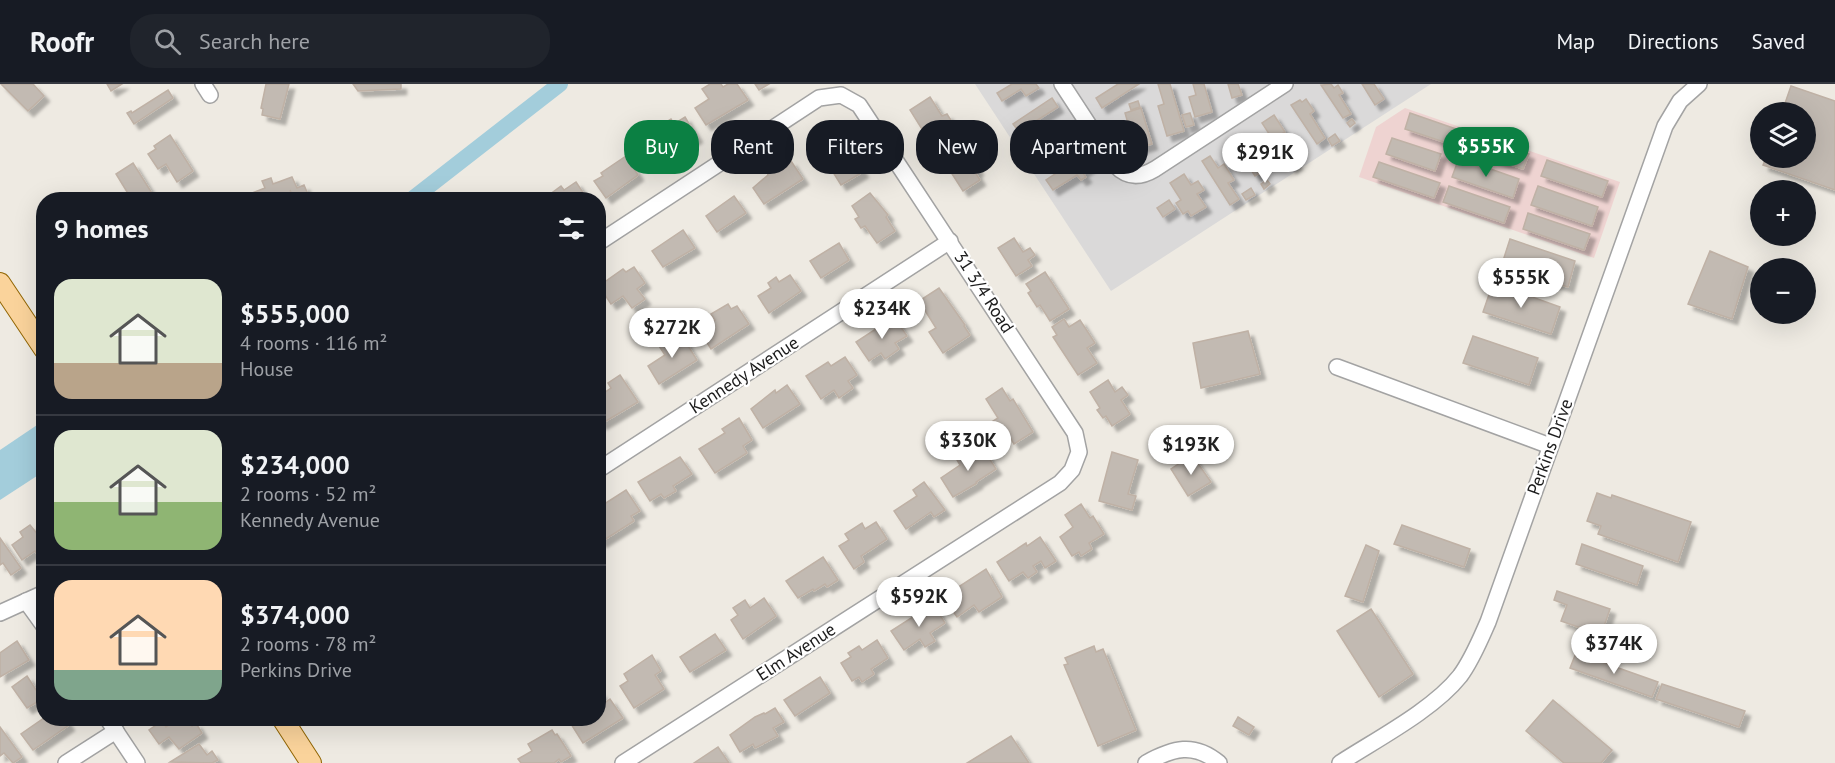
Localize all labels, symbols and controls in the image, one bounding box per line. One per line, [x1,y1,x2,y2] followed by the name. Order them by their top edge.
[130,14,550,68] search box
[30,23,94,60] text: Roofr
[151,25,184,58] icon: search
[199,27,310,55] text: Search here
[1556,28,1595,55] text: Map
[1628,28,1719,55] text: Directions
[1752,28,1805,55] text: Saved
[1750,102,1816,324] map controls
[1750,102,1816,168] button: layers
[624,120,699,174] chip: Buy
[711,120,794,174] chip: Rent
[806,120,904,174] chip: Filters
[916,120,998,174] chip: New
[1010,120,1148,174] chip: Apartment
[1444,127,1528,178] pin: $555K
[1223,133,1307,184] pin: $291K
[1457,133,1515,159] text: $555K
[1236,139,1294,165] text: $291K
[1750,180,1816,246] button: +
[54,212,149,245] text: 9 homes
[555,212,588,245] icon: filters
[949,246,1019,337] street label: 31 3/4 Road
[1479,258,1563,309] pin: $555K
[1750,258,1816,324] button: −
[1492,264,1550,290] text: $555K
[840,289,924,340] pin: $234K
[853,295,911,321] text: $234K
[240,297,350,330] text: $555,000
[102,303,174,375] icon: home
[630,308,714,359] pin: $272K
[643,314,701,340] text: $272K
[240,330,387,356] text: 4 rooms · 116 m²
[685,331,803,419] street label: Kennedy Avenue
[240,356,294,382] text: House
[1522,396,1578,498] street label: Perkins Drive
[926,421,1010,472] pin: $330K
[1149,425,1233,476] pin: $193K
[939,427,997,453] text: $330K
[1162,431,1220,457] text: $193K
[240,448,350,481] text: $234,000
[102,454,174,526] icon: home
[240,481,376,507] text: 2 rooms · 52 m²
[240,507,380,533] text: Kennedy Avenue
[877,577,961,628] pin: $592K
[890,583,948,609] text: $592K
[240,598,350,631] text: $374,000
[102,604,174,676] icon: home
[752,617,840,686] street label: Elm Avenue
[1572,624,1656,675] pin: $374K
[1585,630,1643,656] text: $374K
[240,631,376,657] text: 2 rooms · 78 m²
[240,657,352,683] text: Perkins Drive

